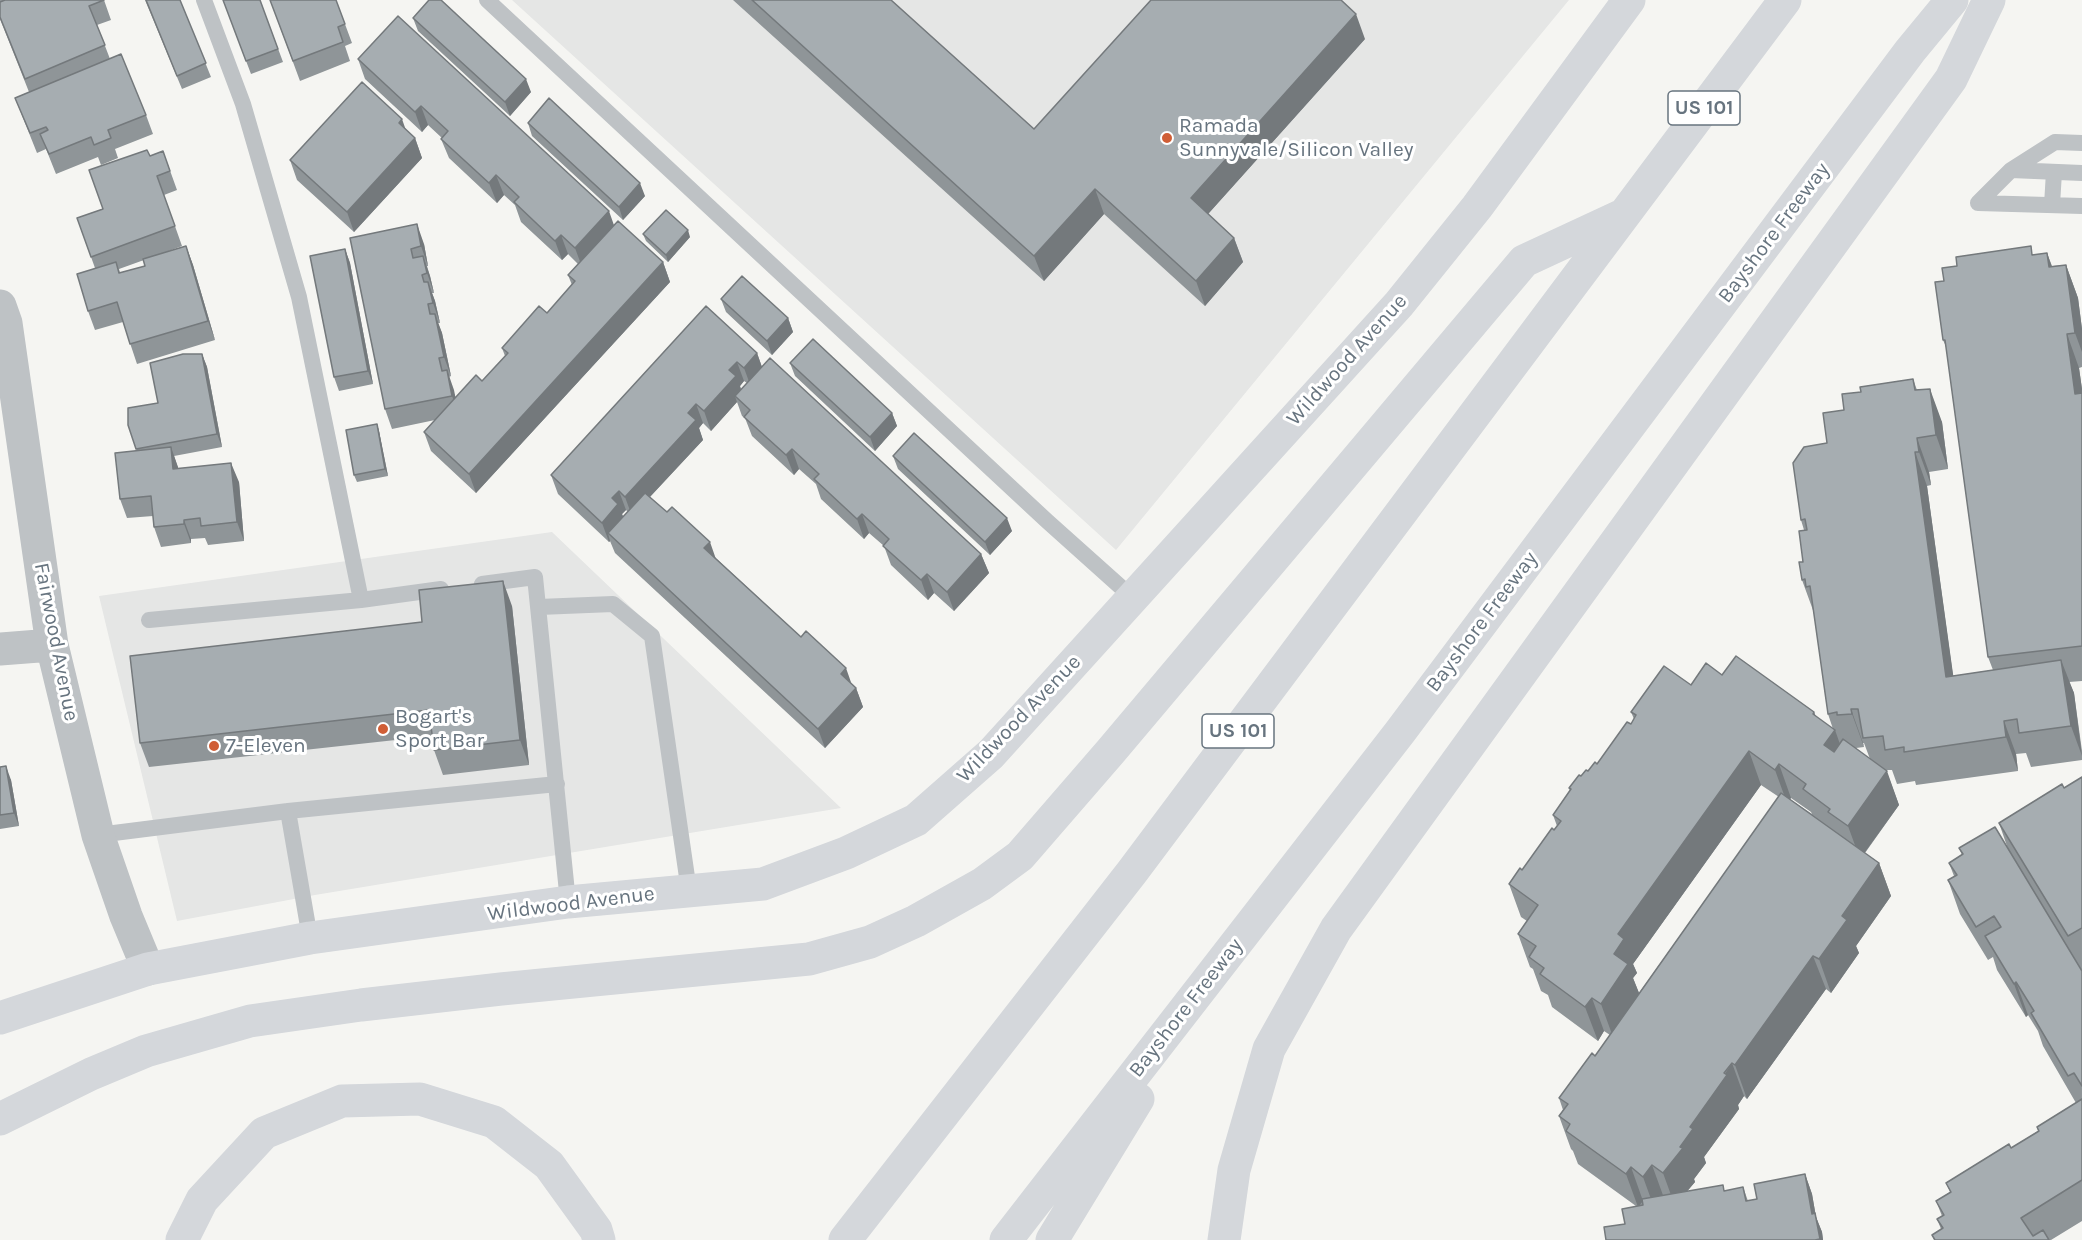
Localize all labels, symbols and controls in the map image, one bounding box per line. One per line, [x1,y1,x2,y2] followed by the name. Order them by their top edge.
[1668,91,1740,125] road number: US 101
[1179,113,1413,163] place label: Ramada Sunnyvale/Silicon Valley
[1160,131,1174,145] marker: Ramada Sunnyvale/Silicon Valley
[1713,158,1835,308] street label: Bayshore Freeway
[1281,289,1413,431] street label: Wildwood Avenue
[1421,547,1543,697] street label: Bayshore Freeway
[28,561,84,723] street label: Fairwood Avenue
[952,650,1086,788] street label: Wildwood Avenue
[395,704,484,754] place label: Bogart's Sport Bar
[1202,714,1274,748] road number: US 101
[376,722,390,736] marker: Bogart's Sport Bar
[226,733,306,759] place label: 7-Eleven
[207,739,221,753] marker: 7-Eleven
[486,881,656,927] street label: Wildwood Avenue
[1124,933,1248,1083] street label: Bayshore Freeway

